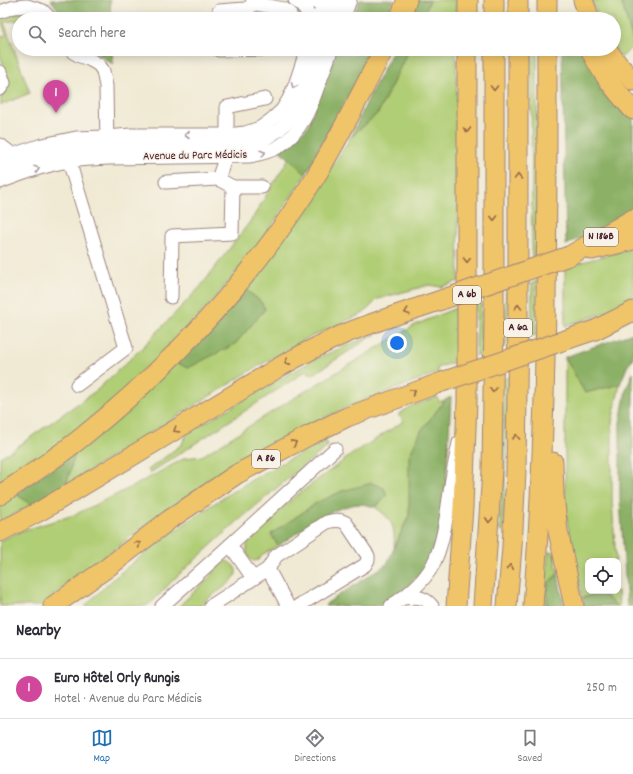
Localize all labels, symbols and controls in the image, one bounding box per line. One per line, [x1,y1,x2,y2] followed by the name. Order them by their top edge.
[12,12,621,56] search box
[26,23,48,45] icon: search
[58,23,126,45] text: Search here
[43,80,69,113] pin: 1
[291,82,299,89] one-way arrow
[490,85,498,91] one-way arrow
[463,127,471,133] one-way arrow
[184,131,190,139] one-way arrow
[143,147,247,165] street label: Avenue du Parc Médicis
[260,149,267,158] one-way arrow
[33,166,40,174] one-way arrow
[514,174,522,180] one-way arrow
[490,215,498,221] one-way arrow
[584,228,618,246] road number: N 186B
[463,257,471,263] one-way arrow
[453,286,481,304] road number: A 6b
[514,304,522,310] one-way arrow
[403,307,410,315] one-way arrow
[504,319,532,337] road number: A 6a
[387,333,407,353] your location
[284,358,291,365] one-way arrow
[489,387,497,393] one-way arrow
[410,389,417,397] one-way arrow
[173,425,180,432] one-way arrow
[512,434,520,440] one-way arrow
[290,441,297,448] one-way arrow
[252,450,280,468] road number: A 86
[484,517,493,523] one-way arrow
[133,542,140,549] one-way arrow
[585,558,621,594] map controls
[585,558,621,594] button: locate
[505,564,514,570] one-way arrow
[16,620,60,644] text: Nearby
[54,668,180,690] text: Euro Hôtel Orly Rungis
[28,679,30,698] text: 1
[586,679,617,698] text: 250 m
[54,690,202,709] text: Hotel · Avenue du Parc Médicis
[91,727,113,767] tab: Map
[294,727,336,767] tab: Directions
[518,727,542,767] tab: Saved

